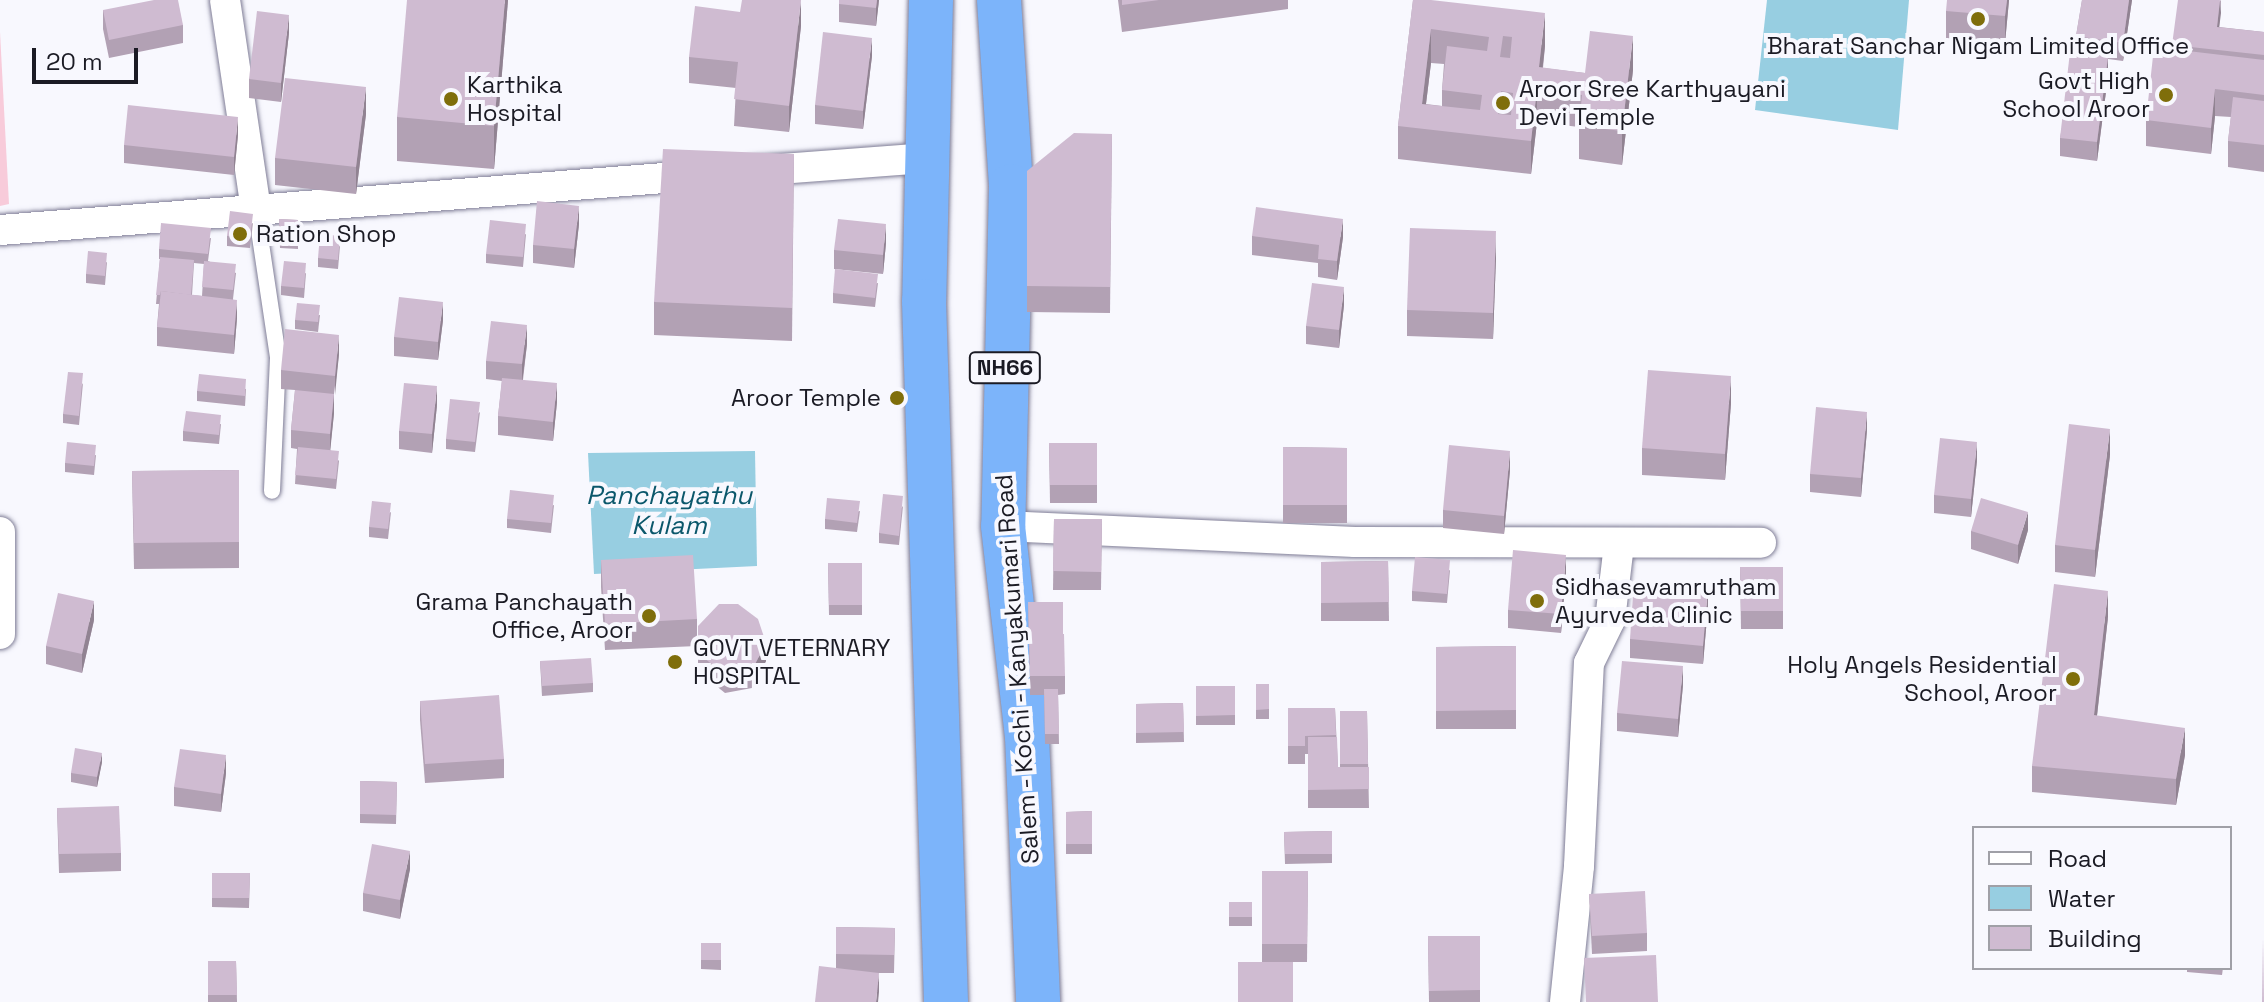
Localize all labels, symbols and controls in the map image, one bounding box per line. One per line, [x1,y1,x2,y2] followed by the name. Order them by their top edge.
[1969,10,1987,28] marker: Bharat Sanchar Nigam Limited Office
[36,32,142,82] scale bar
[1767,32,2189,60] place label: Bharat Sanchar Nigam Limited Office
[46,46,103,77] text: 20 m
[2002,67,2150,123] place label: Govt High School Aroor
[467,71,563,127] place label: Karthika Hospital
[1519,75,1786,131] place label: Aroor Sree Karthyayani Devi Temple
[2157,86,2175,104] marker: Govt High School Aroor
[442,90,460,108] marker: Karthika Hospital
[1494,94,1512,112] marker: Aroor Sree Karthyayani Devi Temple
[256,220,397,248] place label: Ration Shop
[231,225,249,243] marker: Ration Shop
[967,350,1043,386] road number: NH66
[730,384,881,412] place label: Aroor Temple
[888,389,906,407] marker: Aroor Temple
[989,472,1045,866] street label: Salem - Kochi - Kanyakumari Road
[586,480,752,542] water label: Panchayathu Kulam
[1555,573,1777,629] place label: Sidhasevamrutham Ayurveda Clinic
[415,588,633,644] place label: Grama Panchayath Office, Aroor
[1526,590,1548,612] marker: Sidhasevamrutham Ayurveda Clinic
[640,607,658,625] marker: Grama Panchayath Office, Aroor
[693,634,891,690] place label: GOVT VETERNARY HOSPITAL
[664,651,686,673] marker: GOVT VETERNARY HOSPITAL
[1787,651,2057,707] place label: Holy Angels Residential School, Aroor
[2064,670,2082,688] marker: Holy Angels Residential School, Aroor
[1972,826,2232,970] legend
[2048,843,2107,874] text: Road
[2048,883,2116,914] text: Water
[2048,923,2142,954] text: Building

